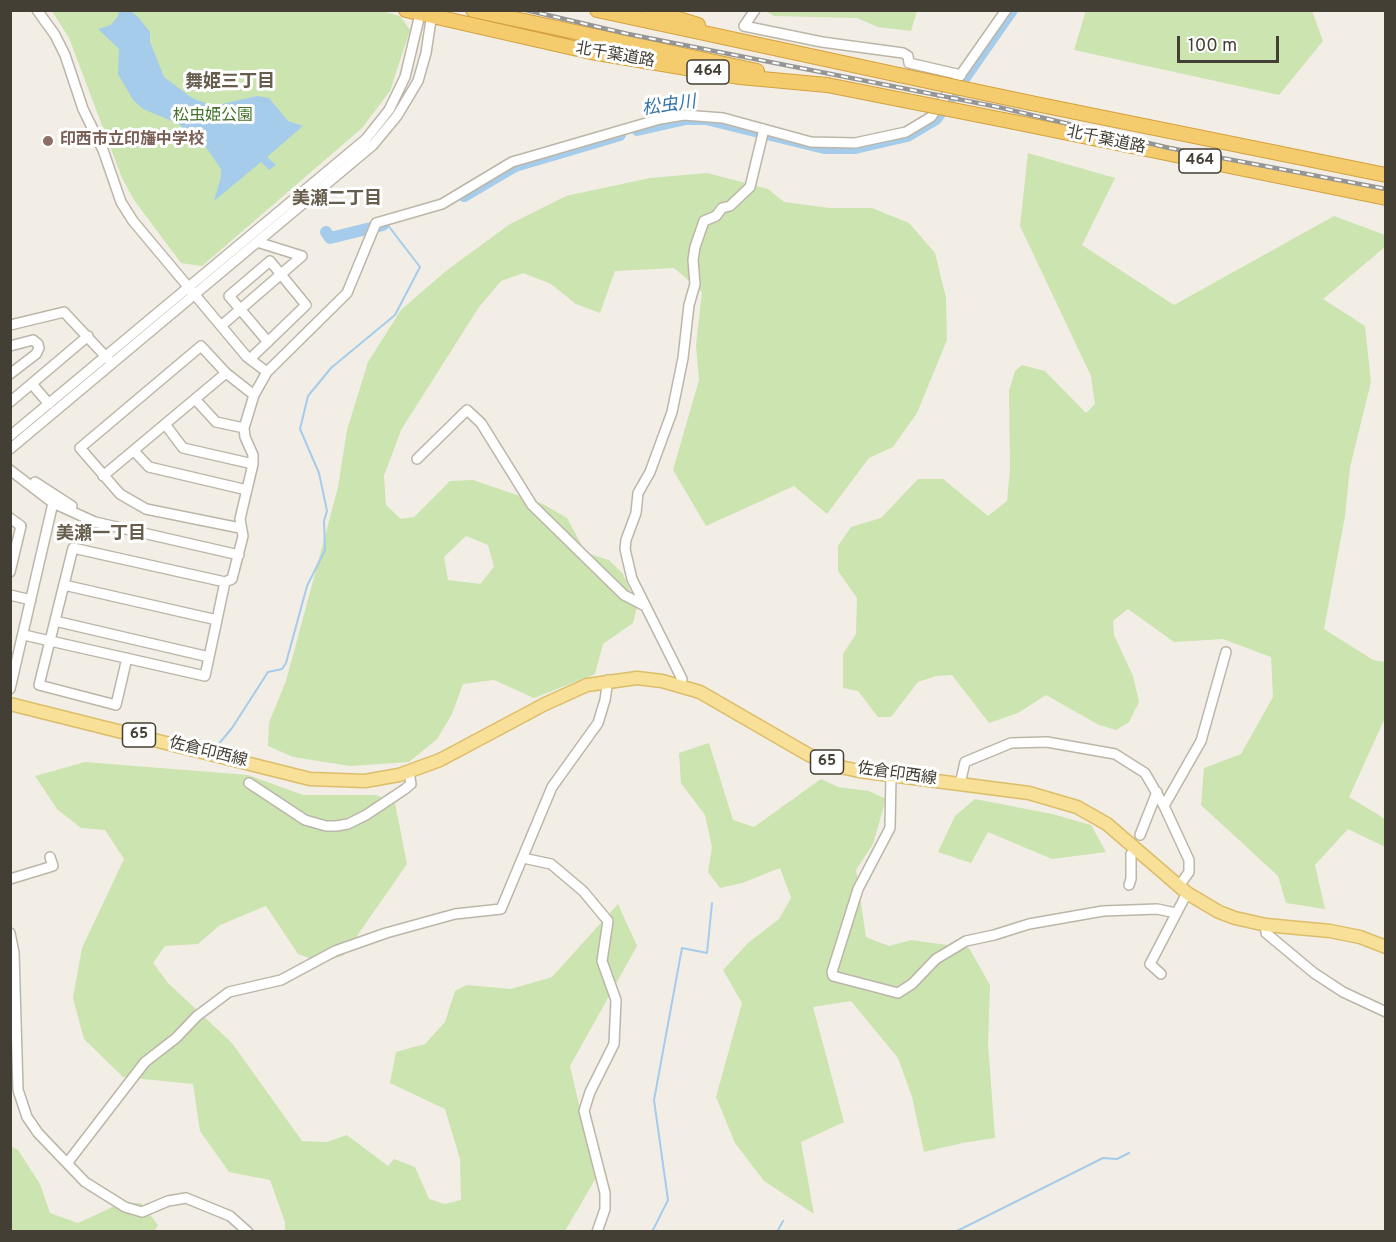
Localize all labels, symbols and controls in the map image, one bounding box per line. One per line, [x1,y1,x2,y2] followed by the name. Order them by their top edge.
[1180,24,1282,62] scale bar
[1188,35,1237,58] text: 100 m
[574,40,656,72] street label: 北千葉道路
[687,60,729,84] road number: 464
[185,72,275,94] district label: 舞姫三丁目
[641,93,697,121] water label: 松虫川
[173,107,253,127] park label: 松虫姫公園
[1065,123,1147,159] street label: 北千葉道路
[60,131,204,151] place label: 印西市立印旛中学校
[41,134,55,148] marker: 印西市立印旛中学校
[1179,149,1221,173] road number: 464
[292,189,382,211] district label: 美瀬二丁目
[56,524,146,546] district label: 美瀬一丁目
[122,723,156,747] road number: 65
[167,734,249,772] street label: 佐倉印西線
[810,750,844,774] road number: 65
[856,760,938,790] street label: 佐倉印西線

